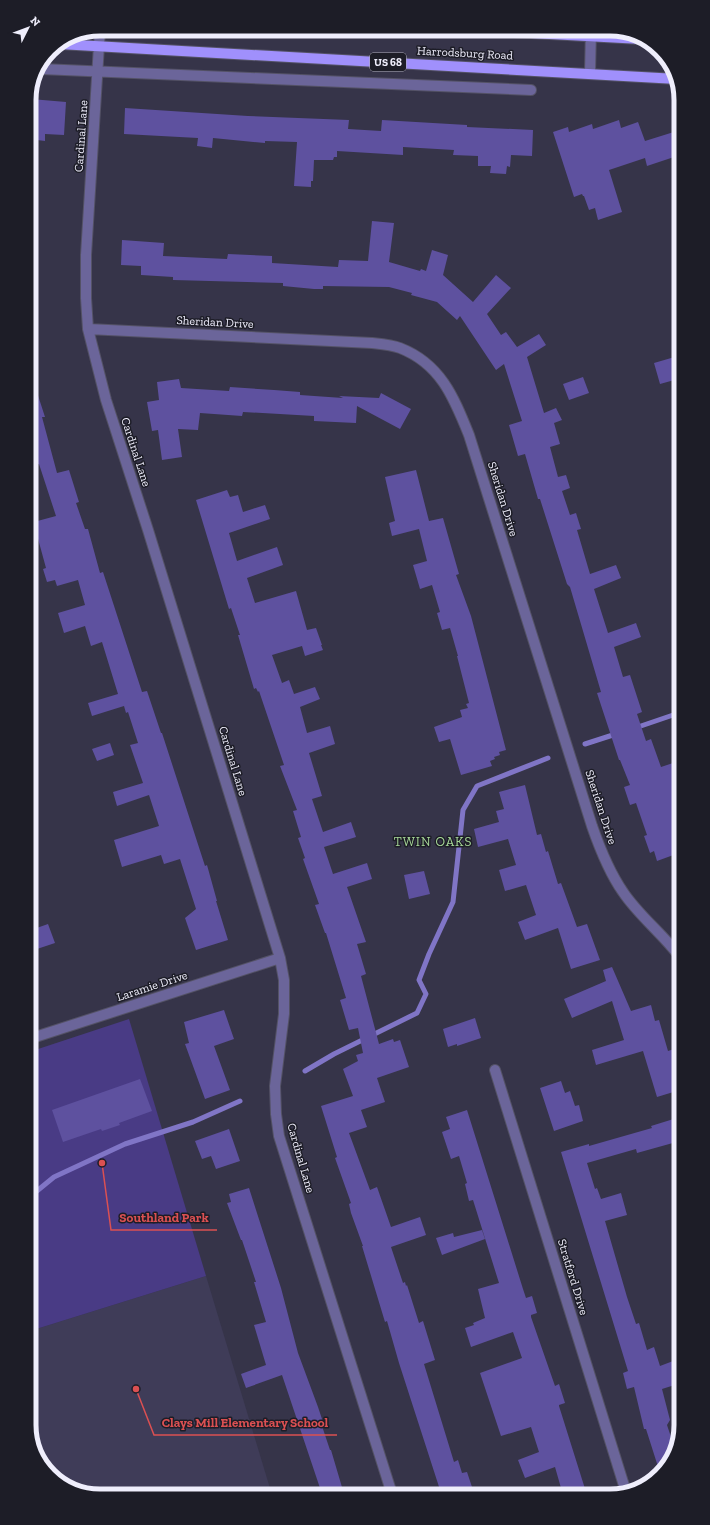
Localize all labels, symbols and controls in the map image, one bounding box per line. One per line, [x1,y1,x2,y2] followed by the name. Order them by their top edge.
[8,8,48,48] north arrow
[27,14,43,30] text: N
[417,43,514,63] street label: Harrodsburg Road
[370,53,406,71] road number: US 68
[72,99,91,172] street label: Cardinal Lane
[176,313,254,331] street label: Sheridan Drive
[118,416,154,489] street label: Cardinal Lane
[485,460,521,538] street label: Sheridan Drive
[216,725,250,798] street label: Cardinal Lane
[582,768,620,846] street label: Sheridan Drive
[394,834,472,849] district label: TWIN OAKS
[115,968,189,1004] street label: Laramie Drive
[284,1121,318,1195] street label: Cardinal Lane
[111,1205,217,1230] callout: Southland Park
[119,1210,209,1225] text: Southland Park
[555,1237,591,1317] street label: Stratford Drive
[154,1410,337,1435] callout: Clays Mill Elementary School
[162,1415,329,1430] text: Clays Mill Elementary School

